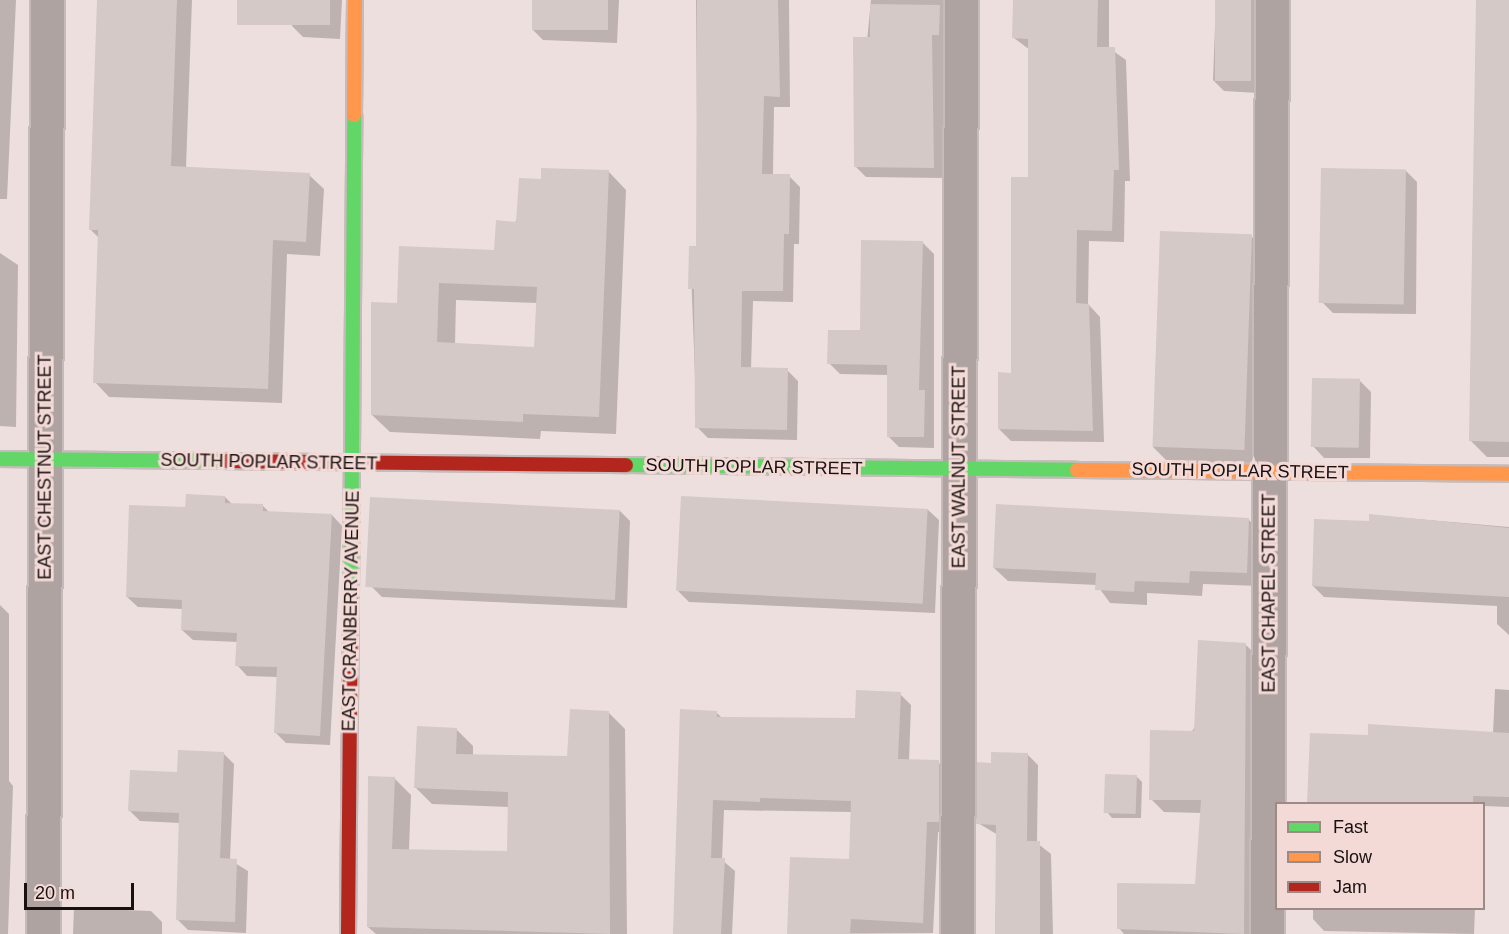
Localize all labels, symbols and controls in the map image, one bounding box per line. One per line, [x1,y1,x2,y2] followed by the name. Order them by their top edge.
[34,354,56,580] street label: EAST CHESTNUT STREET
[948,365,970,569] street label: EAST WALNUT STREET
[160,449,378,475] street label: SOUTH POPLAR STREET
[645,454,863,480] street label: SOUTH POPLAR STREET
[1131,458,1349,484] street label: SOUTH POPLAR STREET
[338,490,364,732] street label: EAST CRANBERRY AVENUE
[1258,493,1280,693] street label: EAST CHAPEL STREET
[1275,802,1485,910] legend
[1333,817,1368,837] text: Fast
[1333,847,1372,867] text: Slow
[27,871,136,909] scale bar
[1333,877,1367,897] text: Jam
[35,883,75,903] text: 20 m

